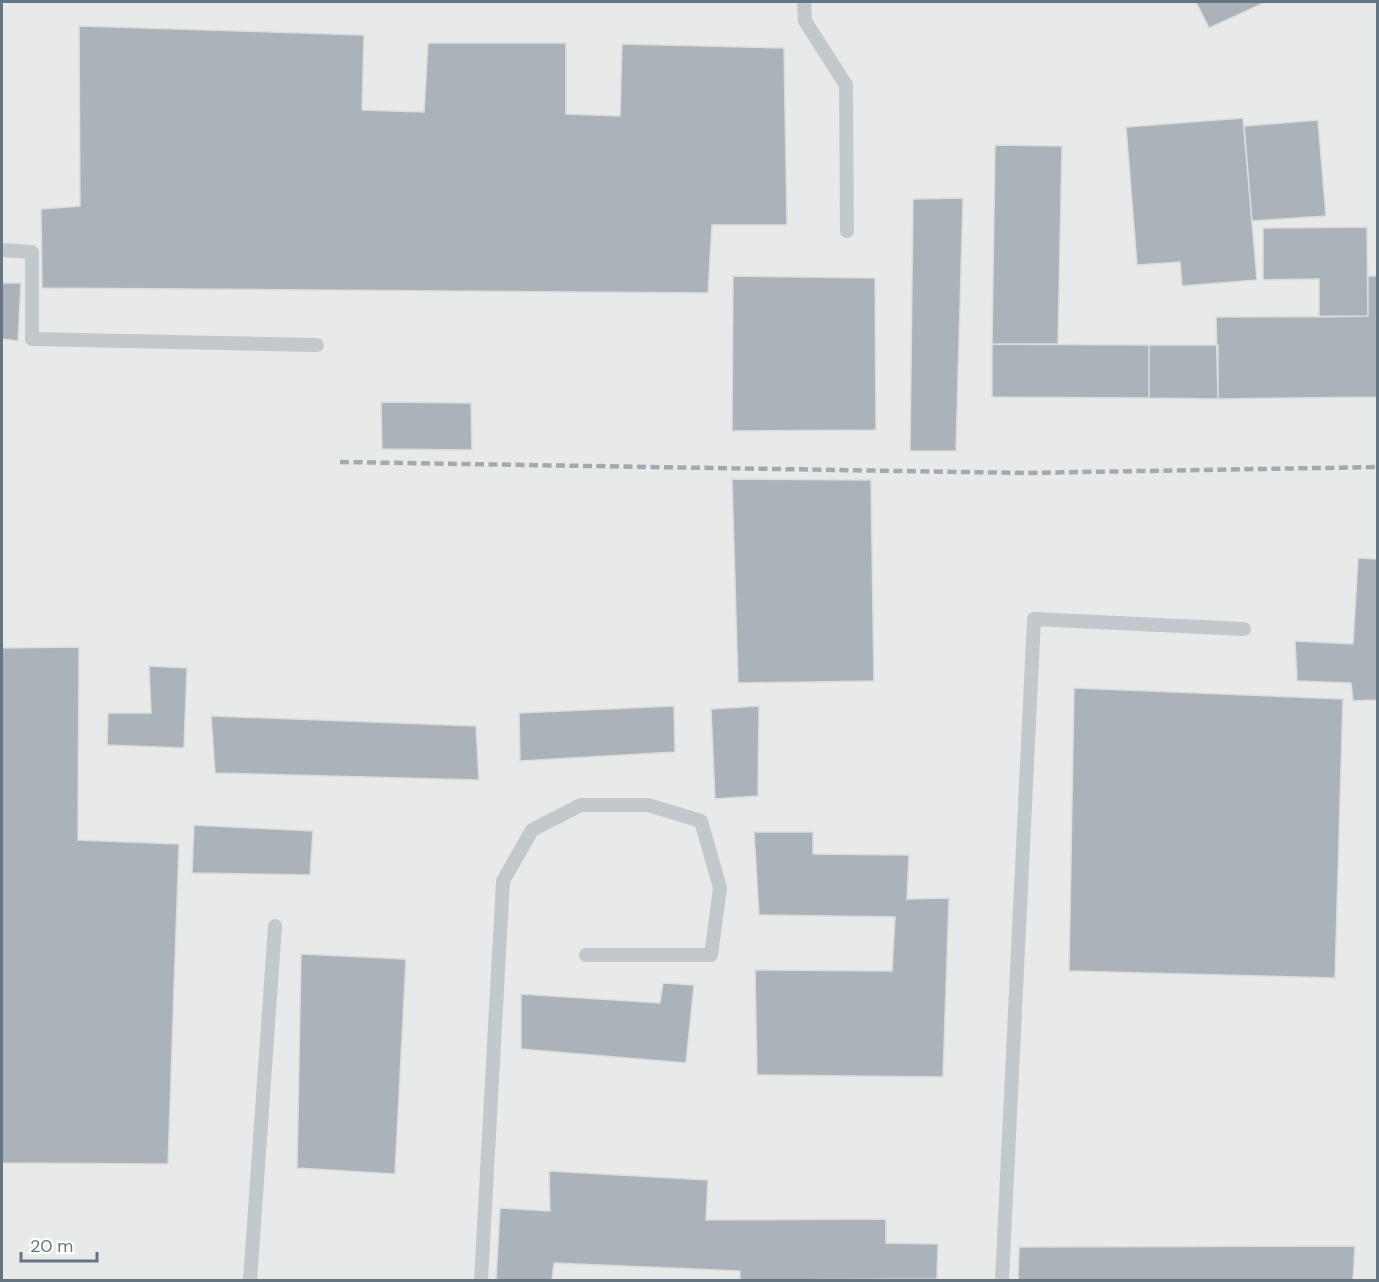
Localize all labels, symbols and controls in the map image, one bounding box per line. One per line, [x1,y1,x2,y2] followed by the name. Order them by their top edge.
[21,1225,98,1263] scale bar
[30,1234,73,1258] text: 20 m

